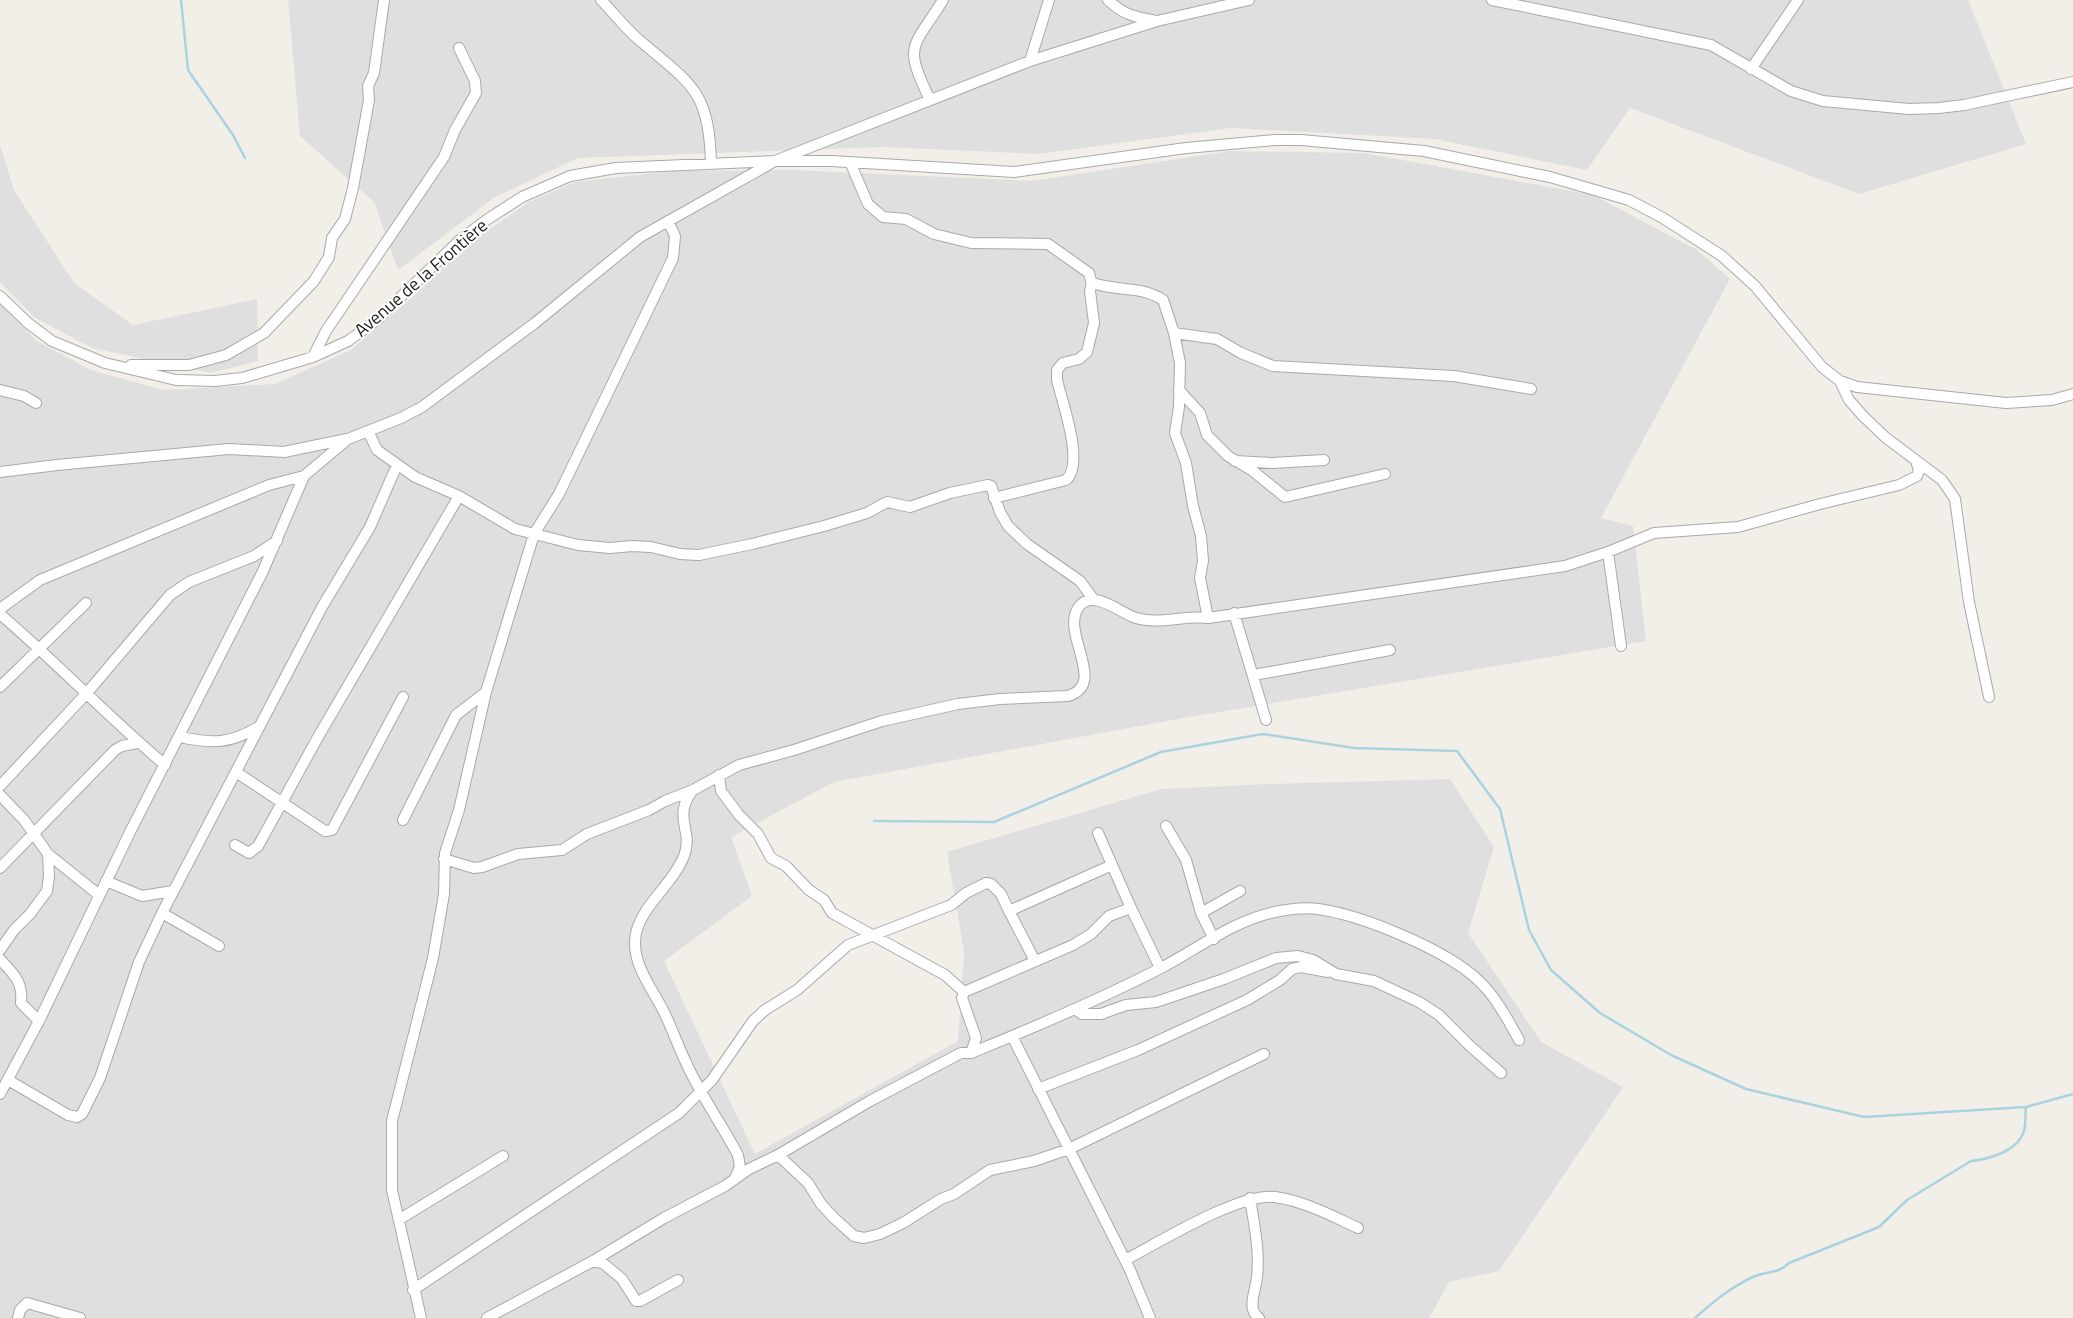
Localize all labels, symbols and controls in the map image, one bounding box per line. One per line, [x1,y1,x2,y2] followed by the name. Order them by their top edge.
[348,212,493,343] street label: Avenue de la Frontière

